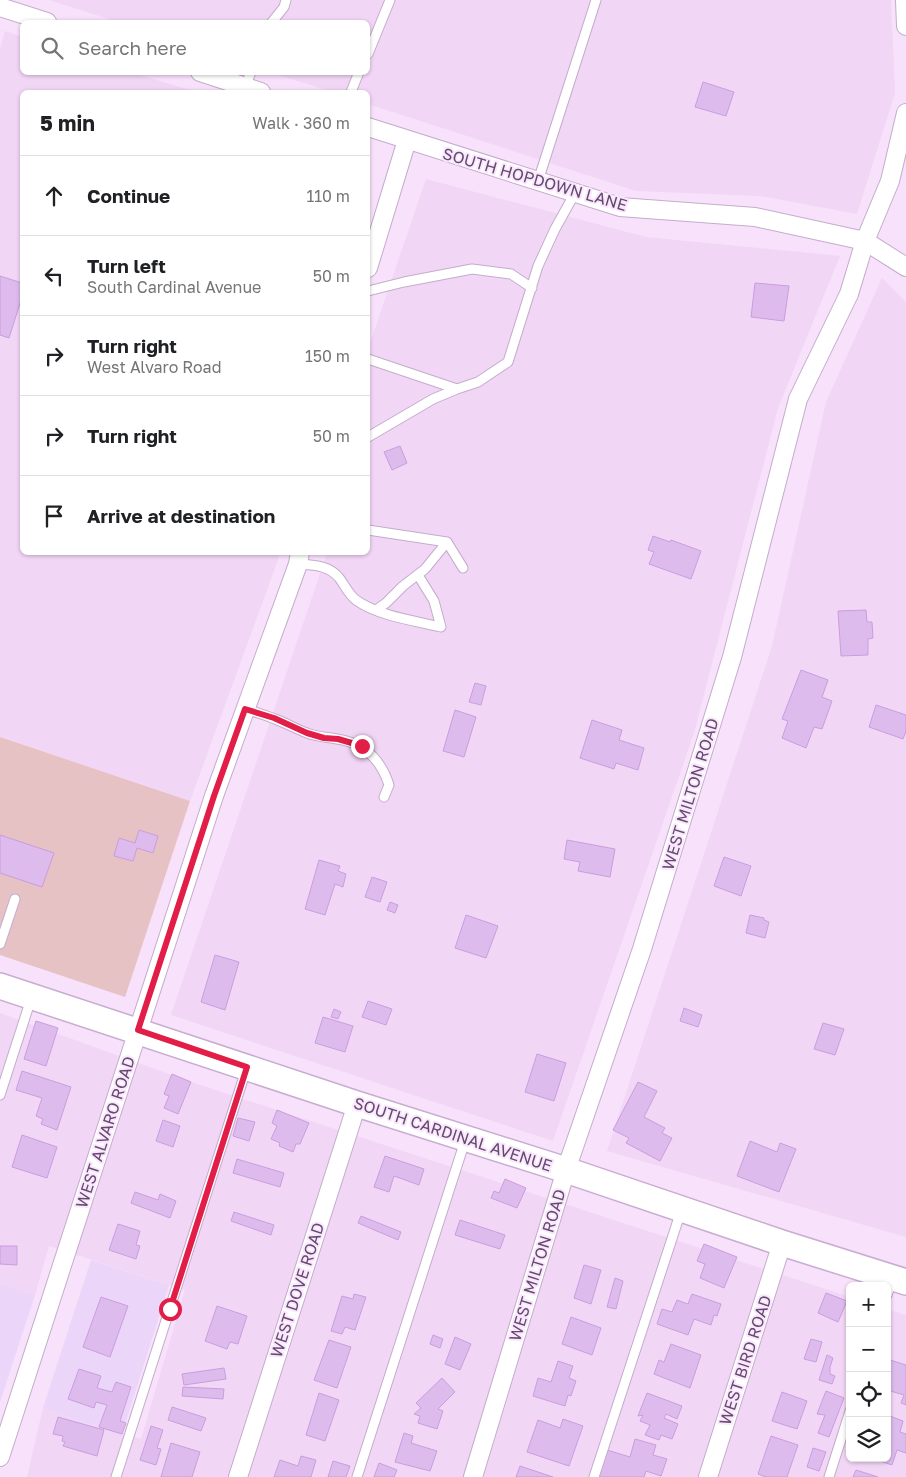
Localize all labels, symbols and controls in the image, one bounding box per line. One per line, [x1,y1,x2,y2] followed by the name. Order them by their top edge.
[20,20,370,75] search box
[38,34,66,62] icon: search
[78,36,187,59] text: Search here
[40,110,95,136] text: 5 min
[252,113,350,133] text: Walk · 360 m
[440,143,630,215] street label: SOUTH HOPDOWN LANE
[40,182,68,210] icon: ahead
[87,184,170,207] text: Continue
[306,186,350,206] text: 110 m
[87,254,166,277] text: Turn left
[40,262,68,290] icon: left
[313,266,350,286] text: 50 m
[87,277,261,297] text: South Cardinal Avenue
[87,334,177,357] text: Turn right
[40,342,68,370] icon: right
[305,346,350,366] text: 150 m
[87,357,221,377] text: West Alvaro Road
[40,422,68,450] icon: right
[87,424,177,447] text: Turn right
[313,426,350,446] text: 50 m
[40,502,68,530] icon: arrive
[87,504,275,527] text: Arrive at destination
[657,716,723,872] street label: WEST MILTON ROAD
[351,735,374,758] route end
[71,1054,139,1210] street label: WEST ALVARO ROAD
[351,1092,555,1176] street label: SOUTH CARDINAL AVENUE
[504,1187,570,1343] street label: WEST MILTON ROAD
[266,1220,328,1360] street label: WEST DOVE ROAD
[846,1282,891,1462] map controls
[846,1282,891,1327] button: +
[715,1293,775,1427] street label: WEST BIRD ROAD
[159,1298,182,1321] route start
[846,1327,891,1372] button: −
[846,1372,891,1417] button: locate
[846,1417,891,1462] button: layers

